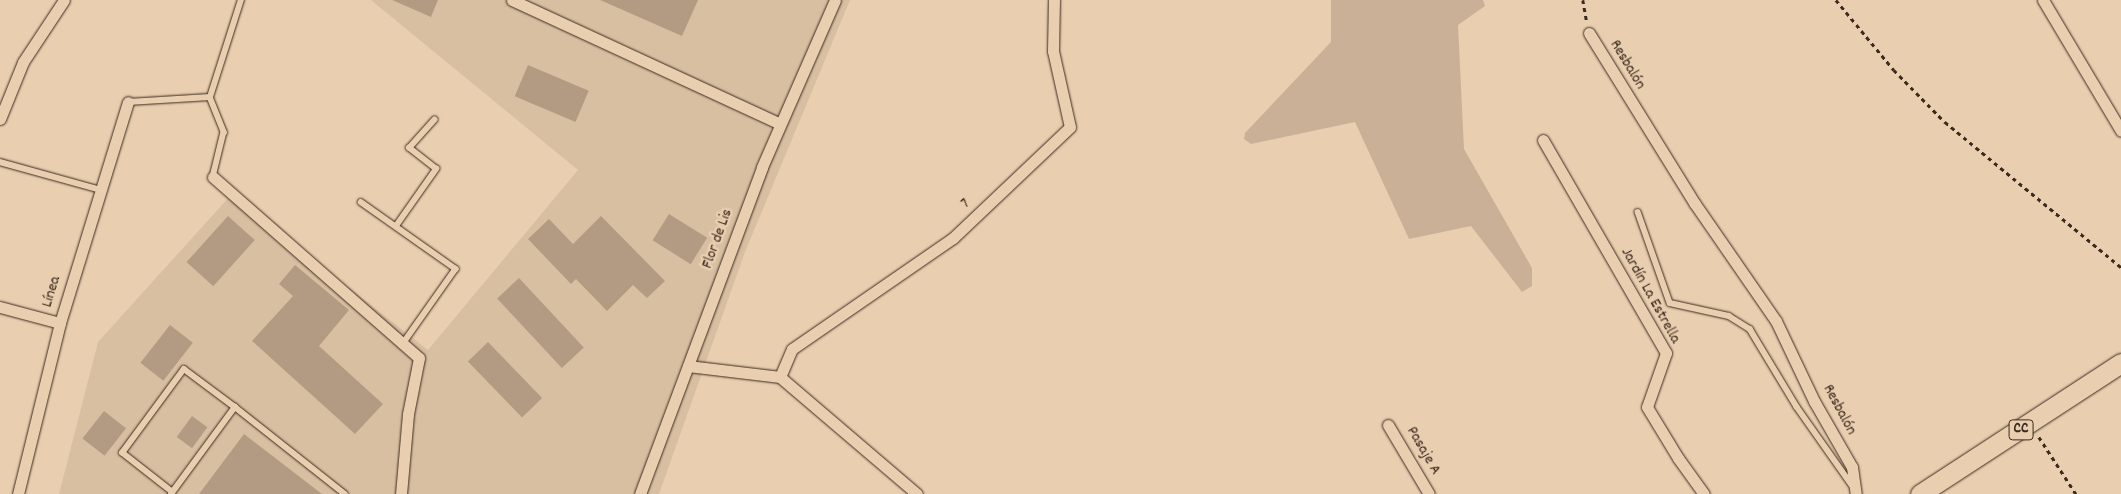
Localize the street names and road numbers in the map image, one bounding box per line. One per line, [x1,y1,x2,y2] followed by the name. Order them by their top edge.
[1605,37,1649,93] street label: Resbalón
[957,195,975,213] street label: 7
[698,207,738,271] street label: Flor de Lis
[1616,245,1684,347] street label: Jardín La Estrella
[38,274,66,310] street label: Línea
[1818,382,1860,438] street label: Resbalón
[2008,418,2034,442] road number: CC
[1402,423,1444,479] street label: Pasaje A

